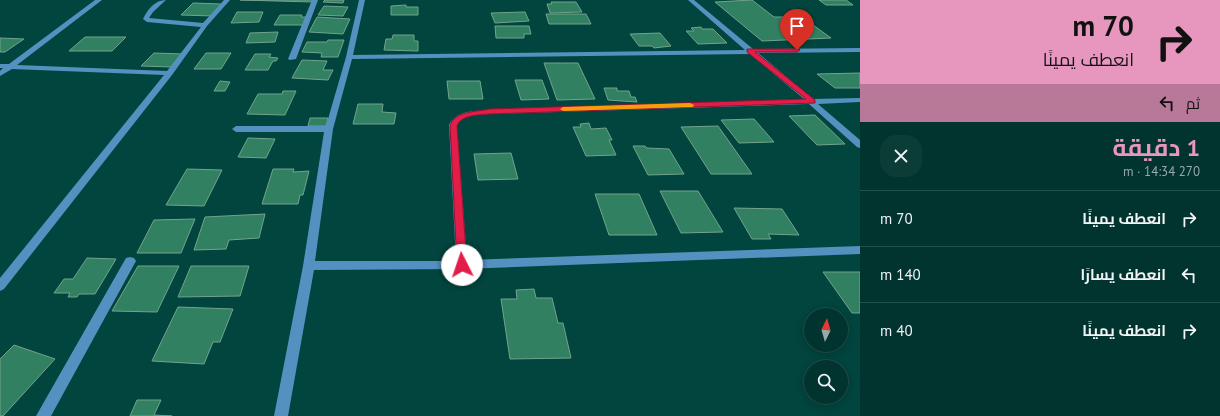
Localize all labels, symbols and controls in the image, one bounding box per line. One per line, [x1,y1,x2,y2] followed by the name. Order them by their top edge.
[1073,7,1134,44] text: 70 m
[780,9,814,50] pin
[786,15,808,37] icon: arrive
[1148,16,1200,68] icon: right
[1043,48,1134,71] text: انعطف يمينًا
[1156,92,1178,114] icon: left
[1186,94,1200,113] text: ثم
[1112,132,1200,163] text: 1 دقيقة
[880,135,922,177] button: close
[1123,163,1200,180] text: 270 m · 14:34
[1178,208,1200,230] icon: right
[880,209,913,228] text: 70 m
[1082,209,1166,228] text: انعطف يمينًا
[441,244,483,286] position arrow
[1178,264,1200,286] icon: left
[880,265,921,284] text: 140 m
[1080,265,1166,284] text: انعطف يسارًا
[804,308,848,352] north arrow
[804,308,848,404] map controls
[1178,320,1200,342] icon: right
[880,321,913,340] text: 40 m
[1082,321,1166,340] text: انعطف يمينًا
[804,360,848,404] button: search

